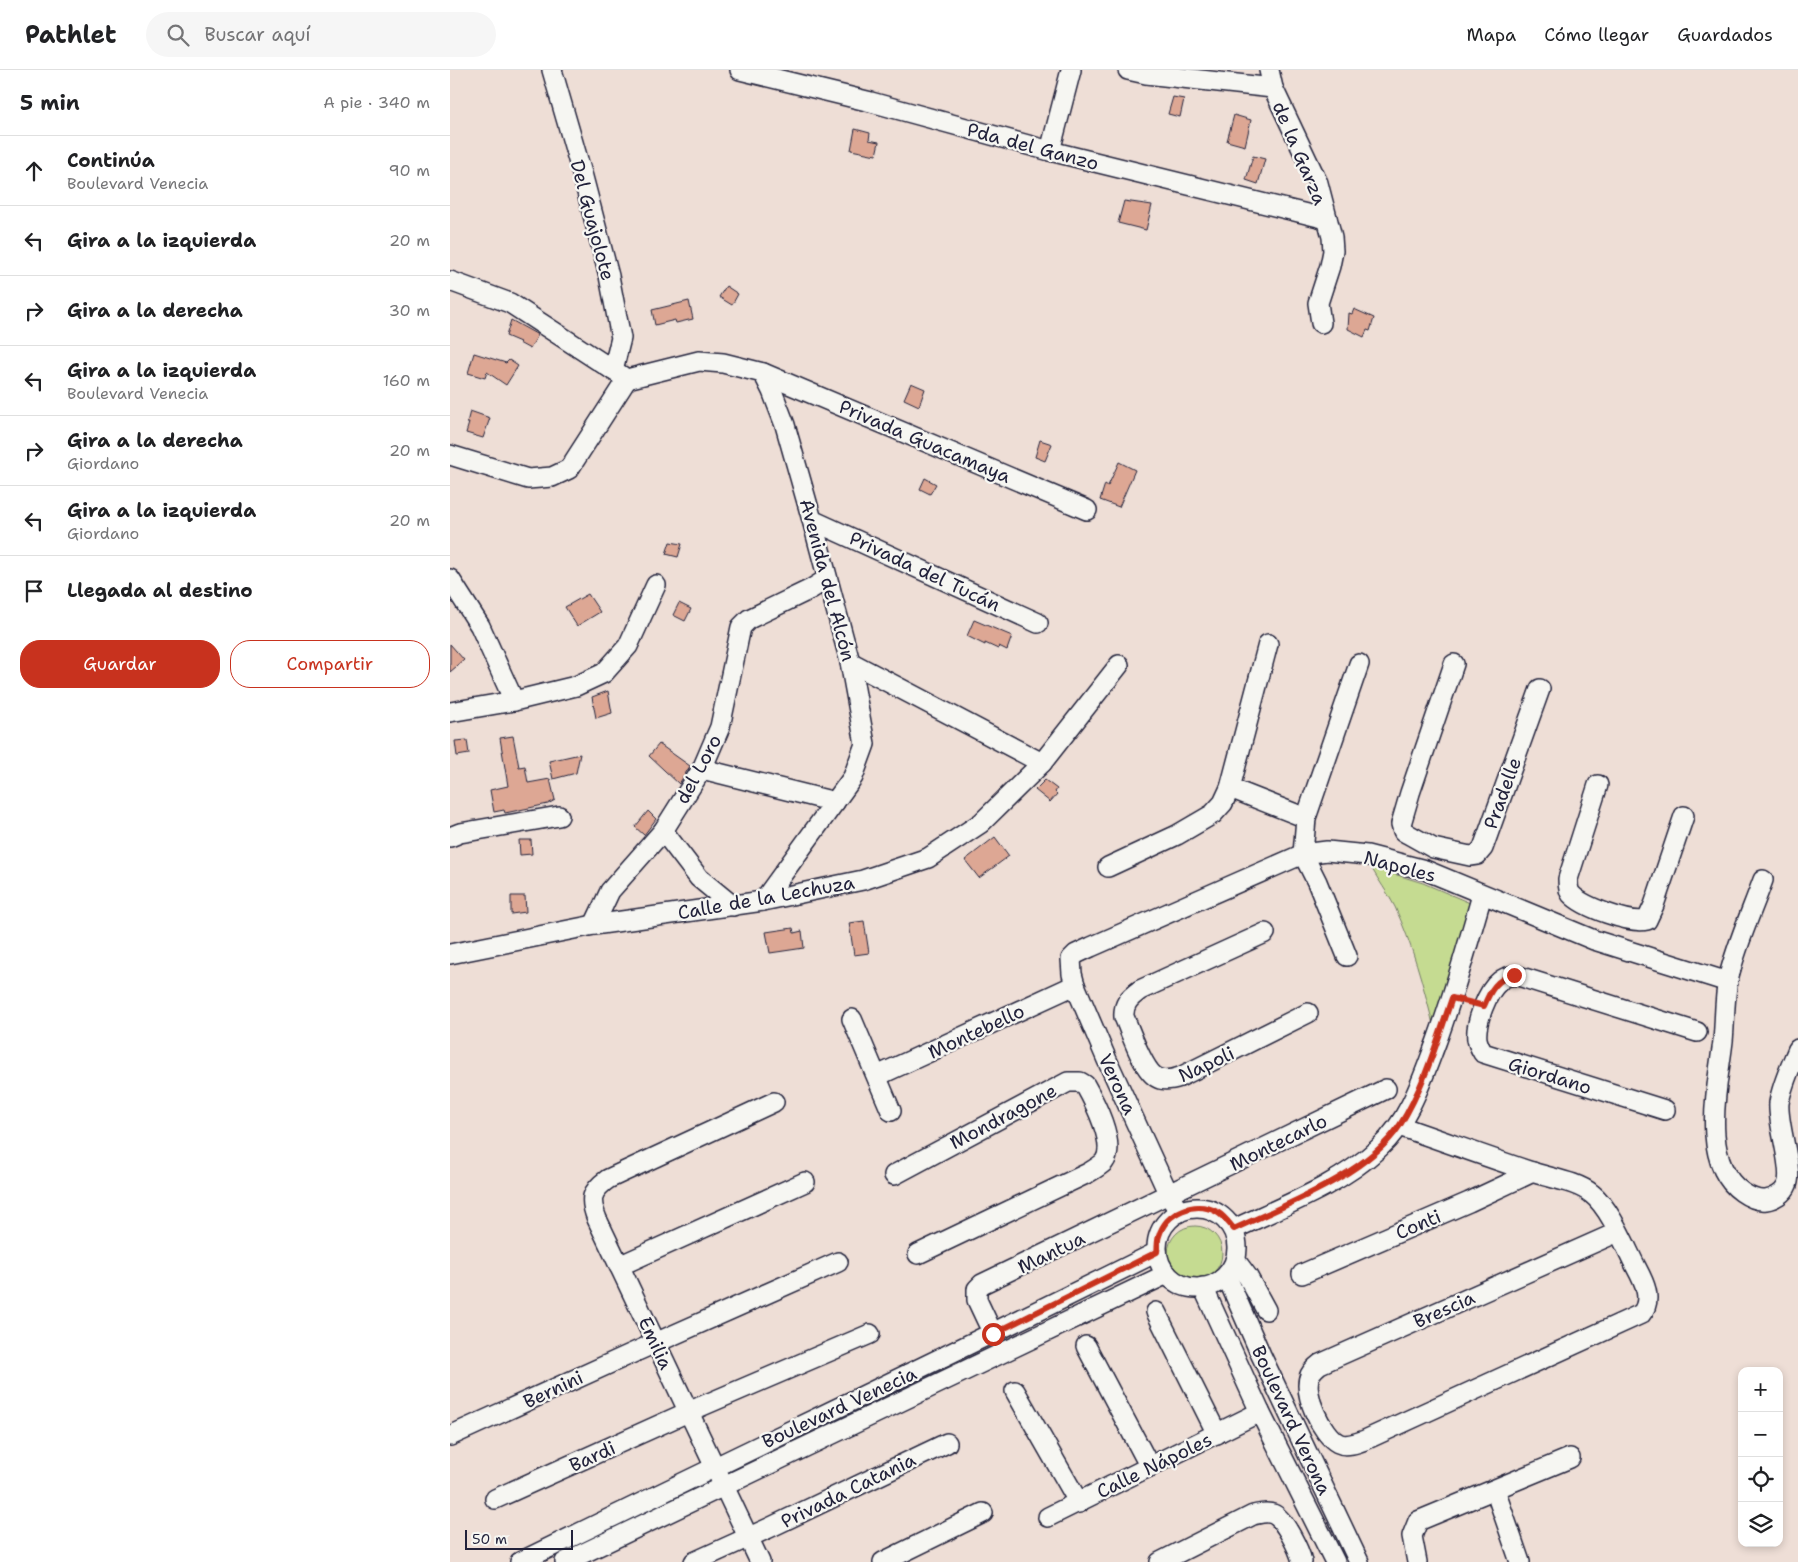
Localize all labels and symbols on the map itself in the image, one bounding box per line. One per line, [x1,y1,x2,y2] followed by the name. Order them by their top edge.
[1267,98,1333,209] street label: de la Garza
[964,117,1102,176] street label: Pda del Ganzo
[564,157,621,283] street label: Del Guajolote
[835,394,1015,489] street label: Privada Guacamaya
[794,496,861,664] street label: Avenida del Alcón
[845,525,1004,617] street label: Privada del Tucán
[670,730,727,808] street label: del Loro
[1478,754,1527,832] street label: Pradelle
[1361,845,1439,888] street label: Napoles
[676,870,857,925] street label: Calle de la Lechuza
[1503,964,1526,987] route end
[924,998,1028,1065] street label: Montebello
[1174,1041,1238,1088] street label: Napoli
[1093,1050,1143,1119] street label: Verona
[1505,1051,1595,1100] street label: Giordano
[945,1078,1061,1155] street label: Mondragone
[1225,1108,1331,1177] street label: Montecarlo
[1391,1204,1445,1245] street label: Conti
[1013,1225,1089,1279] street label: Mantua
[1410,1285,1479,1334] street label: Brescia
[633,1313,679,1374] street label: Emilia
[982,1323,1005,1346] route start
[1246,1341,1337,1499] street label: Boulevard Verona
[758,1361,921,1454] street label: Boulevard Venecia
[519,1365,587,1414] street label: Bernini
[1092,1427,1216,1504] street label: Calle Nápoles
[565,1435,619,1478] street label: Bardi
[777,1447,920,1534] street label: Privada Catania
[465,1527,572,1550] scale bar

